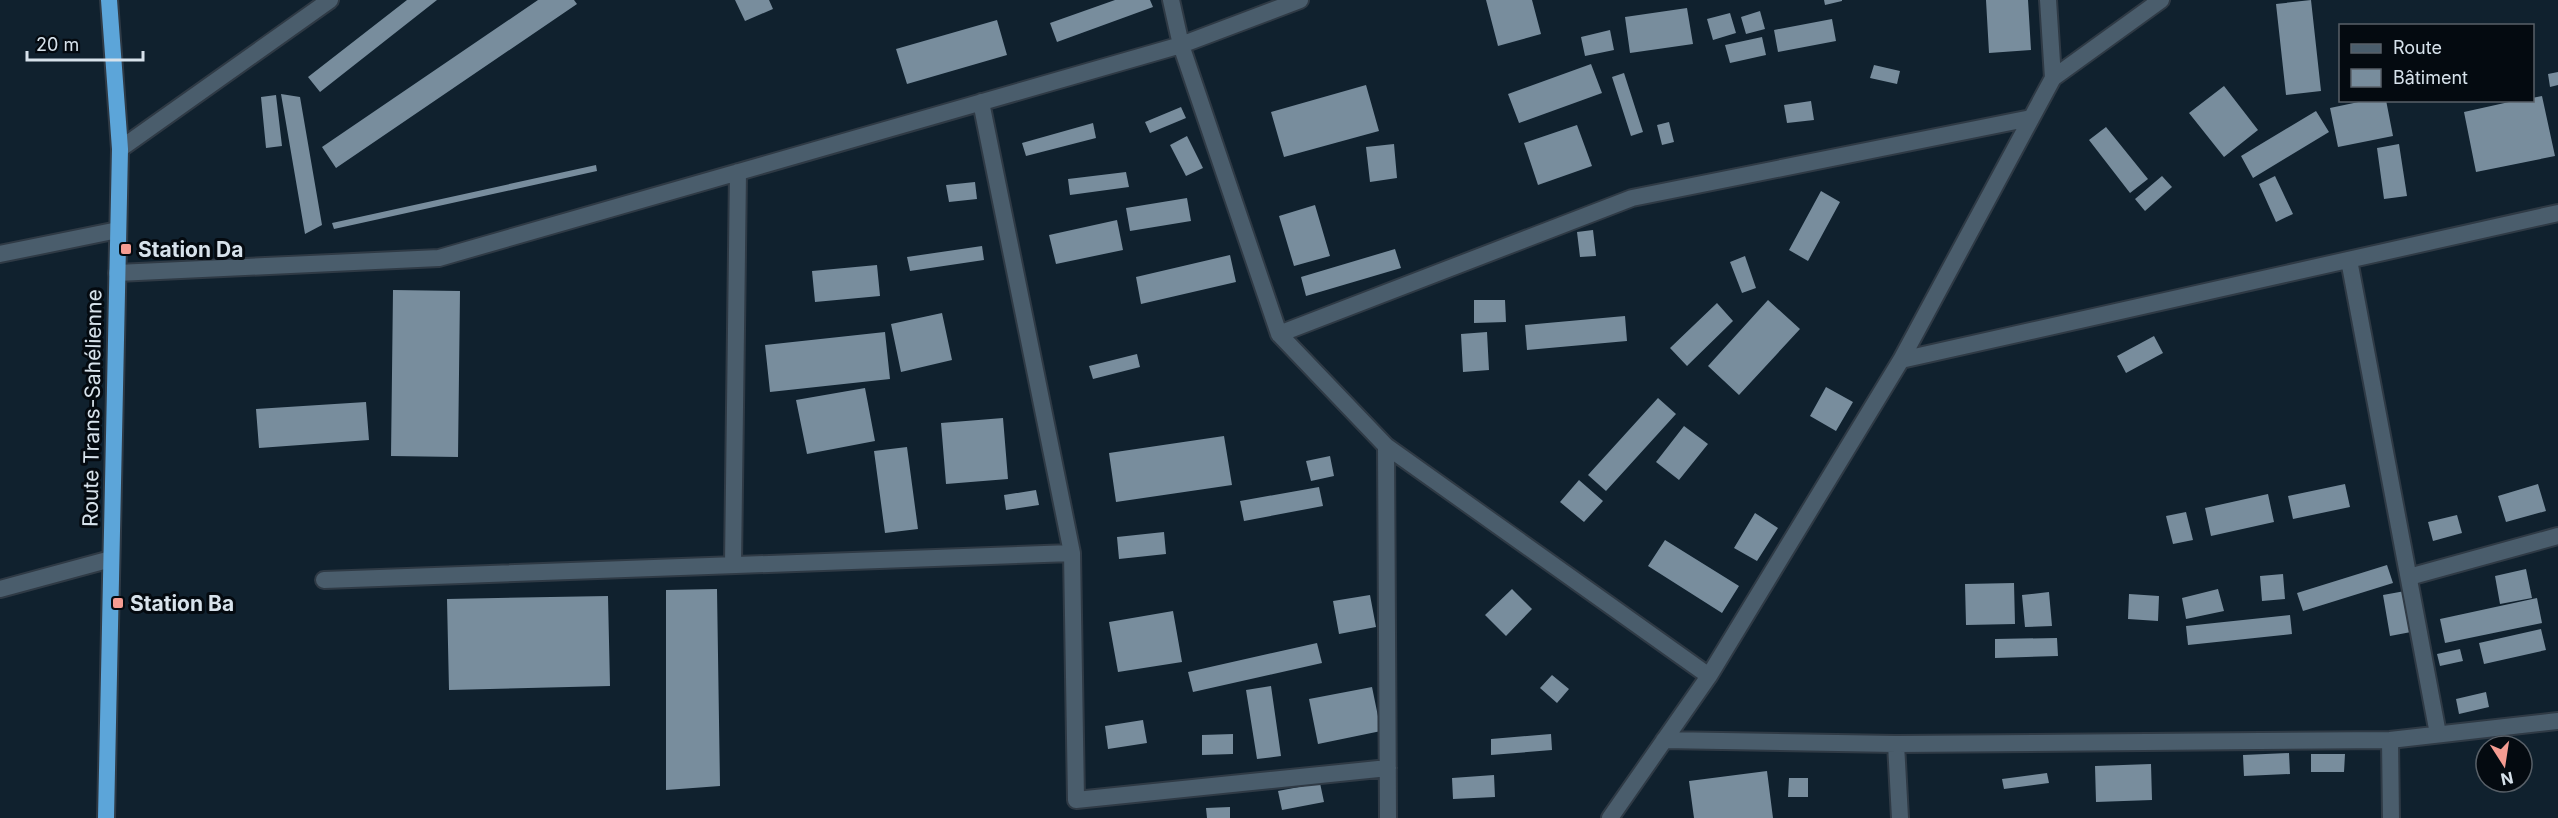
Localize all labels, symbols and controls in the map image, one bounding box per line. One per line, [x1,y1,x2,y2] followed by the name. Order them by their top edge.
[27,24,142,62] scale bar
[2339,24,2534,102] legend
[36,34,79,55] text: 20 m
[2393,37,2442,58] text: Route
[2393,67,2468,88] text: Bâtiment
[138,237,243,262] place label: Station Da
[119,242,133,256] marker: Station Da
[77,289,107,527] street label: Route Trans-Sahélienne
[130,591,234,616] place label: Station Ba
[111,596,125,610] marker: Station Ba
[2474,734,2534,794] north arrow
[2499,768,2515,790] text: N

